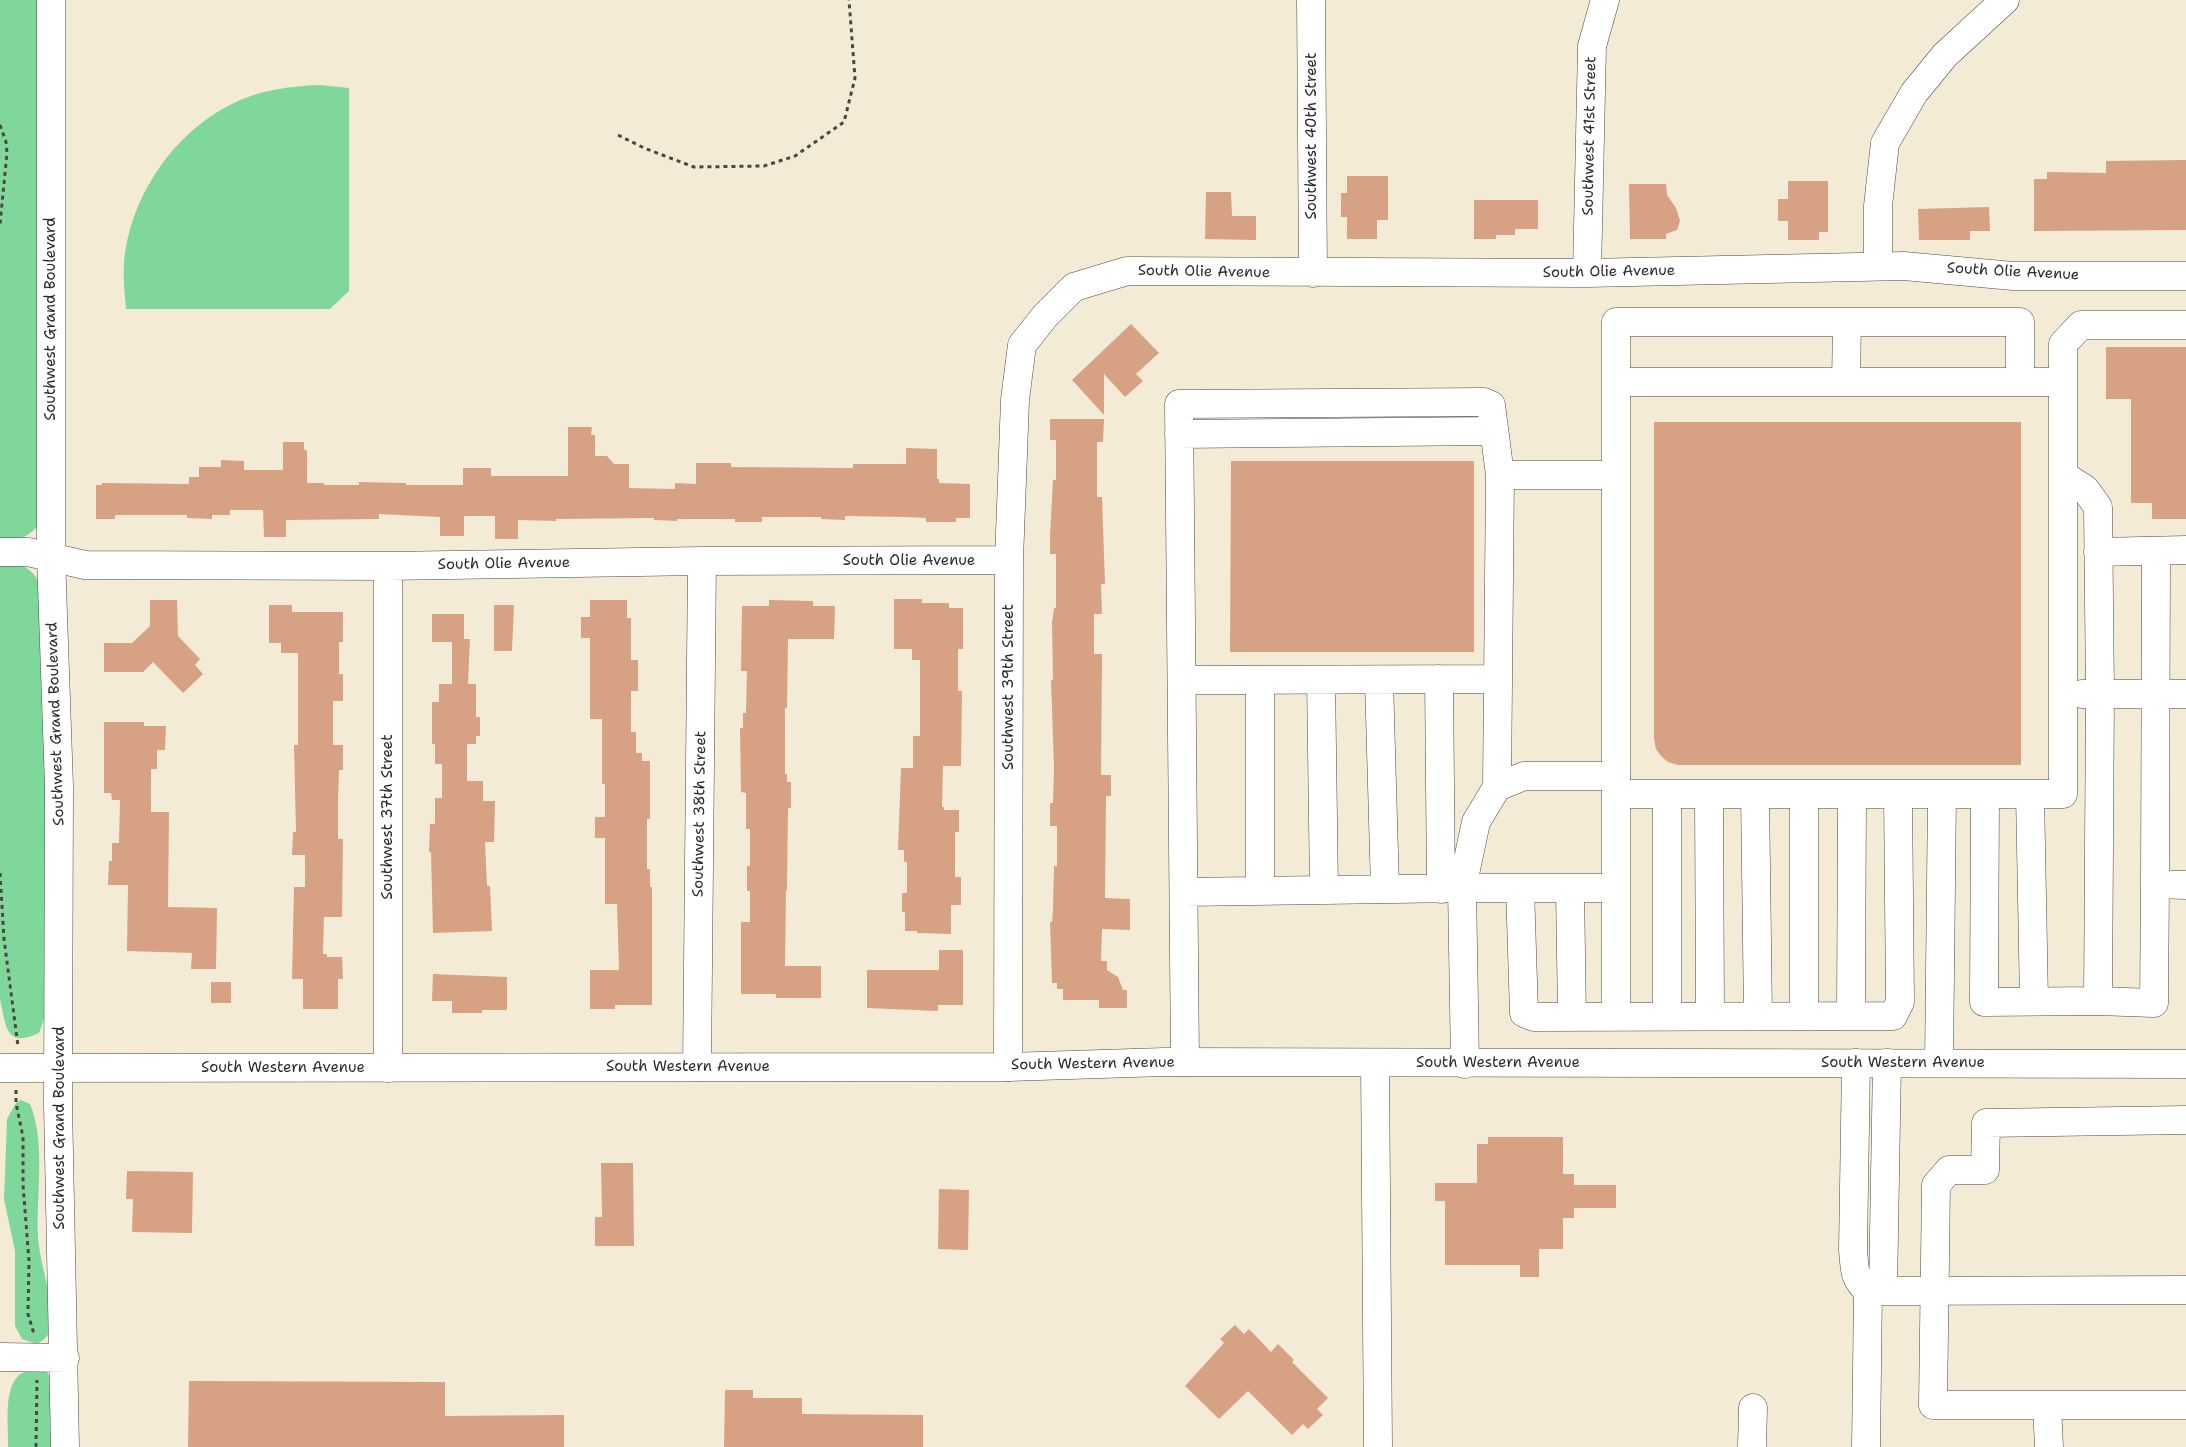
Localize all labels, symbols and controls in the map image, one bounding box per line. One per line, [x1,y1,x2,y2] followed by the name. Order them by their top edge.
[1303,53,1321,219] street label: Southwest 40th Street
[1580,56,1600,216] street label: Southwest 41st Street
[42,217,60,421] street label: Southwest Grand Boulevard
[1946,260,2080,284] street label: South Olie Avenue
[1138,262,1270,282] street label: South Olie Avenue
[1543,262,1675,282] street label: South Olie Avenue
[843,552,975,570] street label: South Olie Avenue
[438,554,570,574] street label: South Olie Avenue
[1000,604,1018,770] street label: Southwest 39th Street
[43,622,69,826] street label: Southwest Grand Boulevard
[690,731,710,897] street label: Southwest 38th Street
[379,734,397,900] street label: Southwest 37th Street
[51,1026,69,1230] street label: Southwest Grand Boulevard
[1011,1054,1175,1074] street label: South Western Avenue
[1416,1054,1580,1072] street label: South Western Avenue
[1821,1054,1985,1072] street label: South Western Avenue
[606,1058,770,1076] street label: South Western Avenue
[201,1059,365,1077] street label: South Western Avenue

